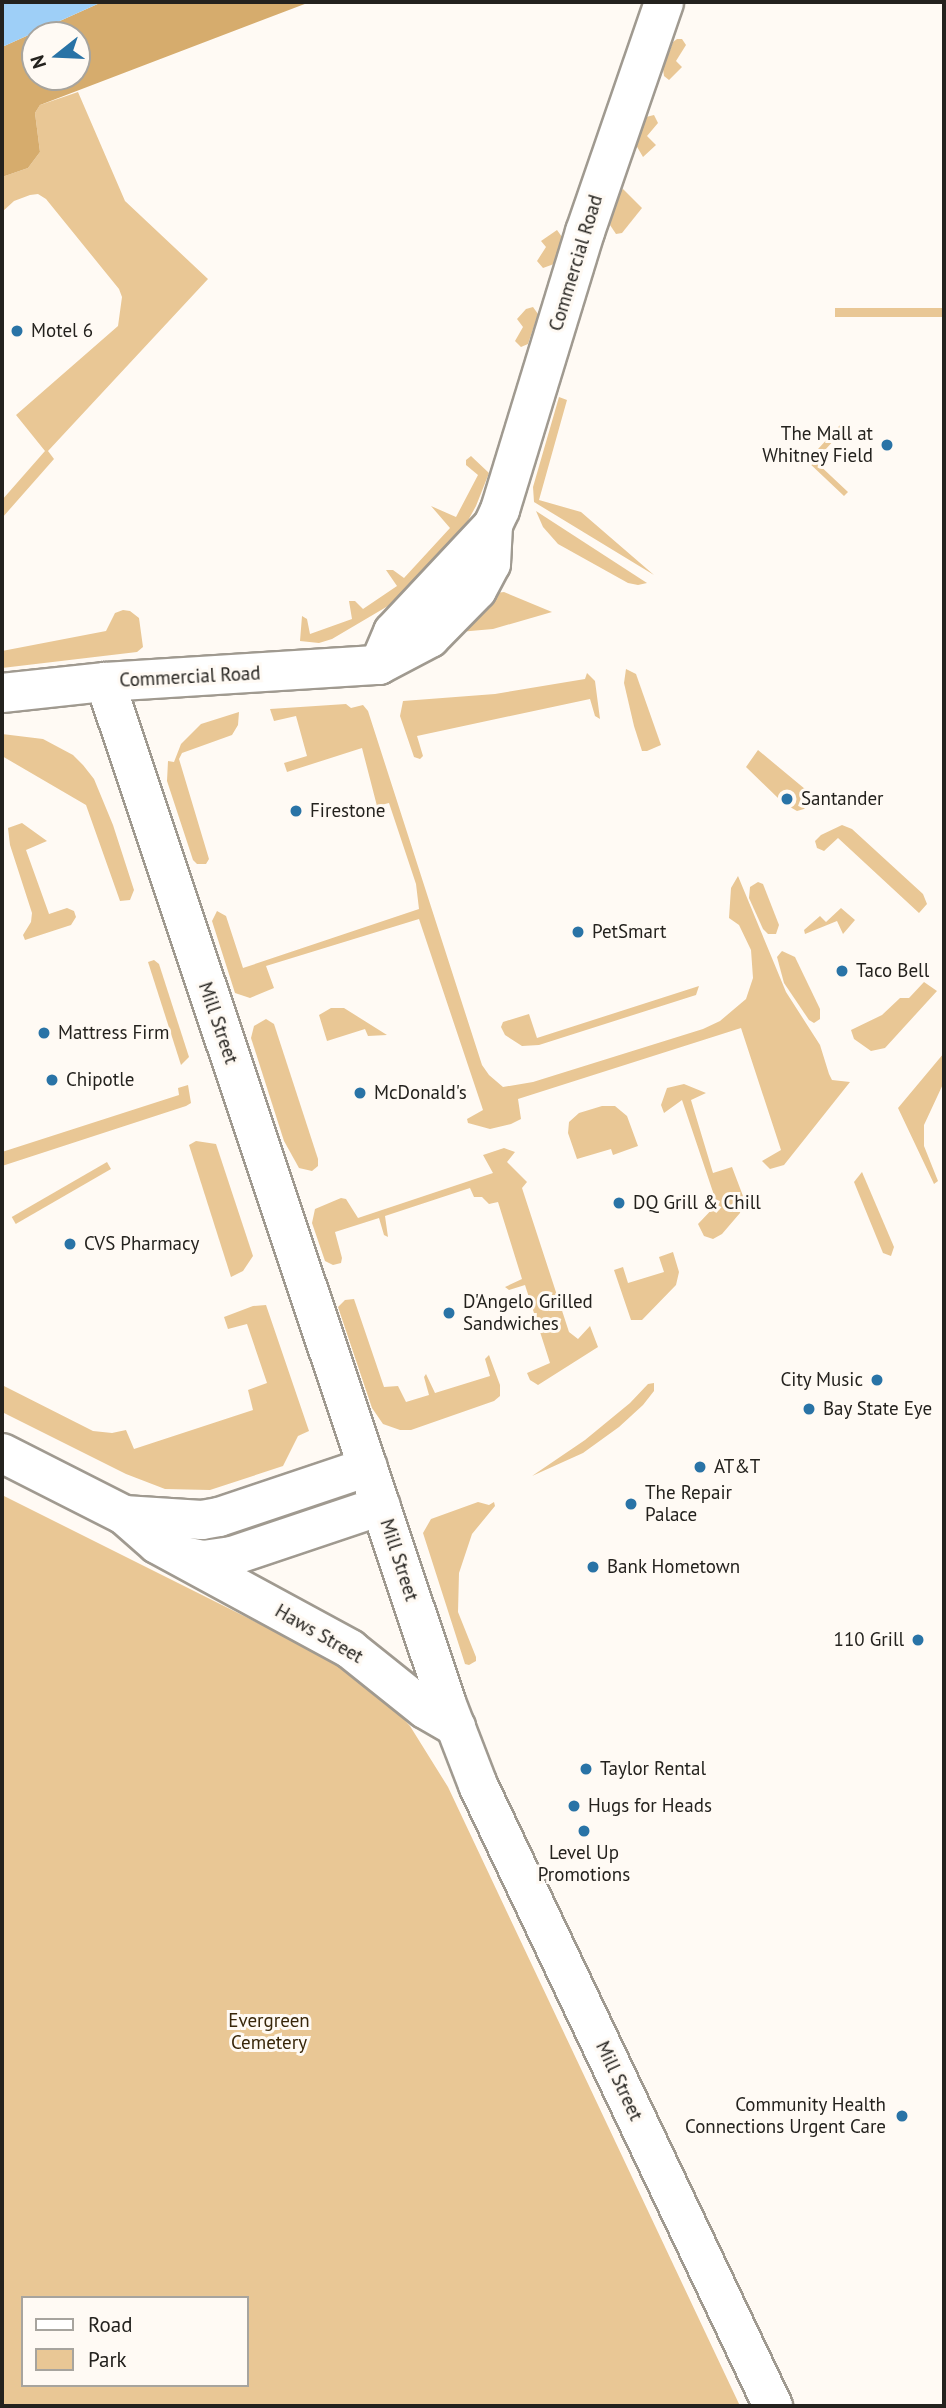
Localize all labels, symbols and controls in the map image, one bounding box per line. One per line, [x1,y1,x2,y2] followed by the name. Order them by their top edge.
[21,21,91,91] north arrow
[25,52,51,72] text: N
[544,192,608,334] street label: Commercial Road
[31,320,93,342] place label: Motel 6
[9,323,25,339] marker: Motel 6
[761,423,873,467] place label: The Mall at Whitney Field
[879,437,895,453] marker: The Mall at Whitney Field
[119,662,261,692] street label: Commercial Road
[801,788,883,810] place label: Santander
[779,791,795,807] marker: Santander
[310,800,385,822] place label: Firestone
[288,803,304,819] marker: Firestone
[592,921,666,943] place label: PetSmart
[570,924,586,940] marker: PetSmart
[856,960,929,982] place label: Taco Bell
[834,963,850,979] marker: Taco Bell
[193,979,243,1067] street label: Mill Street
[58,1022,169,1044] place label: Mattress Firm
[36,1025,52,1041] marker: Mattress Firm
[66,1069,134,1091] place label: Chipotle
[44,1072,60,1088] marker: Chipotle
[374,1082,467,1104] place label: McDonald's
[352,1085,368,1101] marker: McDonald's
[633,1192,761,1214] place label: DQ Grill & Chill
[611,1195,627,1211] marker: DQ Grill & Chill
[84,1233,199,1255] place label: CVS Pharmacy
[62,1236,78,1252] marker: CVS Pharmacy
[463,1291,593,1335] place label: D'Angelo Grilled Sandwiches
[441,1305,457,1321] marker: D'Angelo Grilled Sandwiches
[780,1369,863,1391] place label: City Music
[869,1372,885,1388] marker: City Music
[823,1398,933,1420] place label: Bay State Eye
[801,1401,817,1417] marker: Bay State Eye
[714,1456,760,1478] place label: AT&T
[692,1459,708,1475] marker: AT&T
[645,1482,732,1526] place label: The Repair Palace
[623,1496,639,1512] marker: The Repair Palace
[375,1516,423,1604] street label: Mill Street
[607,1556,741,1578] place label: Bank Hometown
[585,1559,601,1575] marker: Bank Hometown
[271,1600,367,1668] street label: Haws Street
[834,1629,904,1651] place label: 110 Grill
[910,1632,926,1648] marker: 110 Grill
[600,1758,706,1780] place label: Taylor Rental
[578,1761,594,1777] marker: Taylor Rental
[588,1795,712,1817] place label: Hugs for Heads
[566,1798,582,1814] marker: Hugs for Heads
[576,1823,592,1839] marker: Level Up Promotions
[538,1842,630,1886] place label: Level Up Promotions
[228,2010,310,2054] park label: Evergreen Cemetery
[591,2038,647,2124] street label: Mill Street
[685,2094,886,2138] place label: Community Health Connections Urgent Care
[892,2106,912,2126] marker: Community Health Connections Urgent Care
[21,2296,248,2387] legend
[88,2311,132,2338] text: Road
[88,2346,127,2373] text: Park

